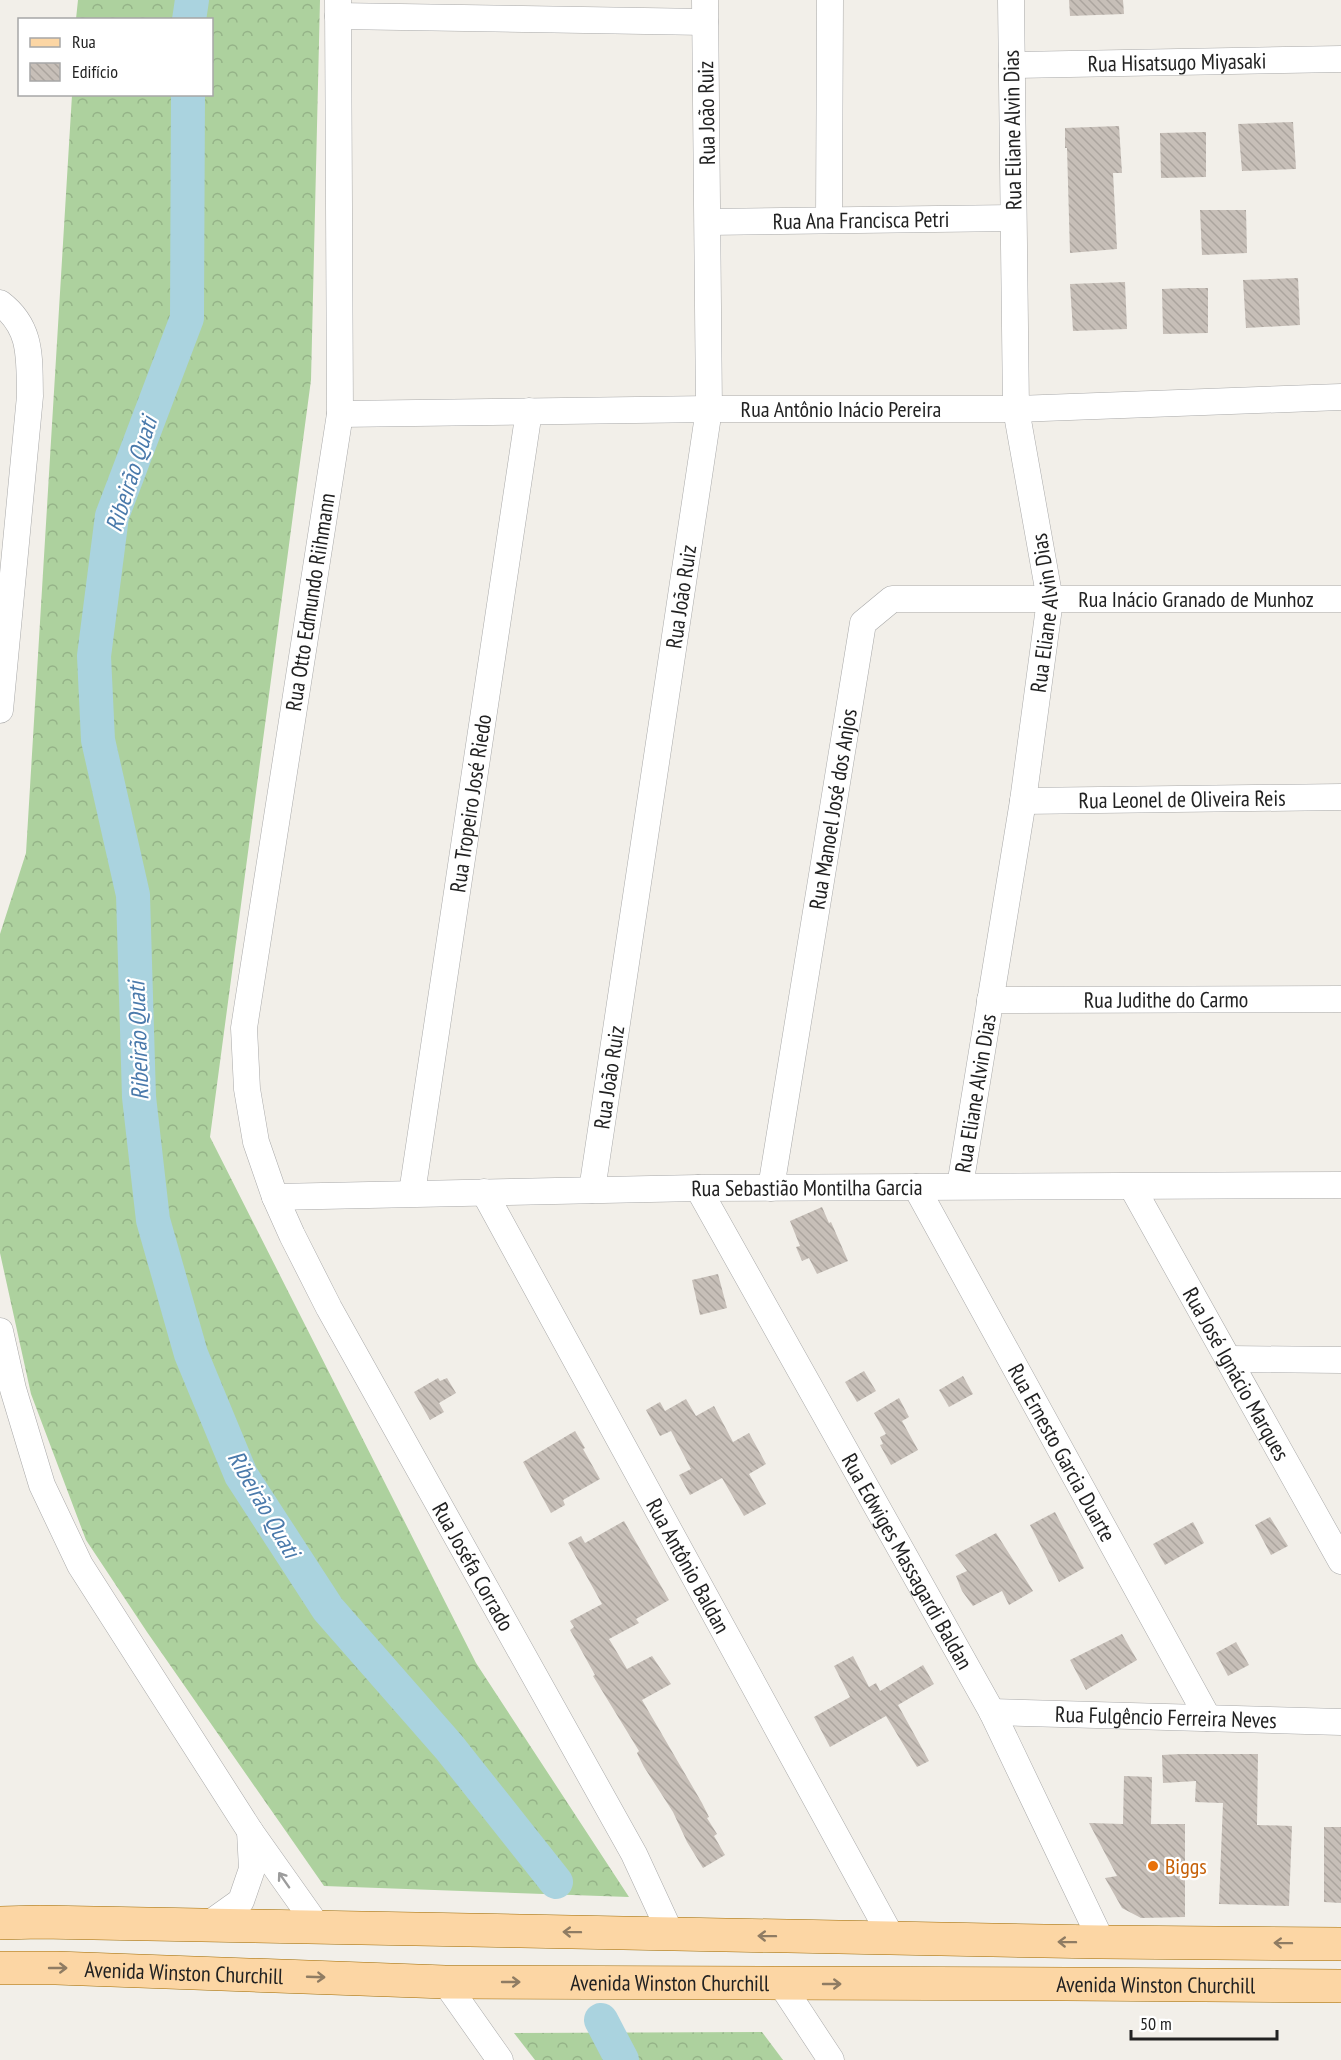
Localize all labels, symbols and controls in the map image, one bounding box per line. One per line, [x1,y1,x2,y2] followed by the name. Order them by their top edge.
[18,18,213,96] legend
[72,30,96,53] text: Rua
[1087,46,1267,78] street label: Rua Hisatsugo Miyasaki
[997,50,1027,210] street label: Rua Eliane Alvin Dias
[72,60,118,83] text: Edifício
[691,61,721,165] street label: Rua João Ruiz
[772,205,950,235] street label: Rua Ana Francisca Petri
[741,395,941,423] street label: Rua Antônio Inácio Pereira
[98,410,165,535] water label: Ribeirão Quati
[279,491,341,713] street label: Rua Otto Edmundo Riihmann
[1024,531,1064,694] street label: Rua Eliane Alvin Dias
[659,543,702,650] street label: Rua João Ruiz
[1078,585,1314,613] street label: Rua Inácio Granado de Munhoz
[803,707,863,911] street label: Rua Manoel José dos Anjos
[443,712,497,894] street label: Rua Tropeiro José Riedo
[1078,784,1286,814] street label: Rua Leonel de Oliveira Reis
[120,978,156,1101] water label: Ribeirão Quati
[1084,985,1248,1014] street label: Rua Judithe do Carmo
[948,1012,1002,1175] street label: Rua Eliane Alvin Dias
[587,1024,630,1131] street label: Rua João Ruiz
[691,1173,923,1202] street label: Rua Sebastião Montilha Garcia
[1177,1282,1296,1465] street label: Rua José Ignácio Marques
[1002,1359,1122,1546] street label: Rua Ernesto Garcia Duarte
[221,1445,309,1566] water label: Ribeirão Quati
[836,1448,979,1674] street label: Rua Edwiges Massagardi Baldan
[640,1493,737,1638] street label: Rua Antônio Baldan
[426,1497,520,1636] street label: Rua Joséfa Corrado
[1055,1700,1277,1734] street label: Rua Fulgêncio Ferreira Neves
[1165,1852,1207,1880] place label: Biggs
[1146,1859,1160,1873] marker: Biggs
[278,1872,290,1888] one-way arrow
[562,1926,582,1938] one-way arrow
[757,1930,777,1942] one-way arrow
[1057,1936,1077,1947] one-way arrow
[1273,1937,1293,1949] one-way arrow
[84,1955,285,1990] street label: Avenida Winston Churchill
[48,1962,68,1974] one-way arrow
[570,1968,770,1997] street label: Avenida Winston Churchill
[1056,1970,1256,1999] street label: Avenida Winston Churchill
[306,1972,326,1983] one-way arrow
[501,1976,521,1988] one-way arrow
[822,1978,842,1990] one-way arrow
[1131,2003,1276,2041] scale bar
[1140,2012,1172,2035] text: 50 m

